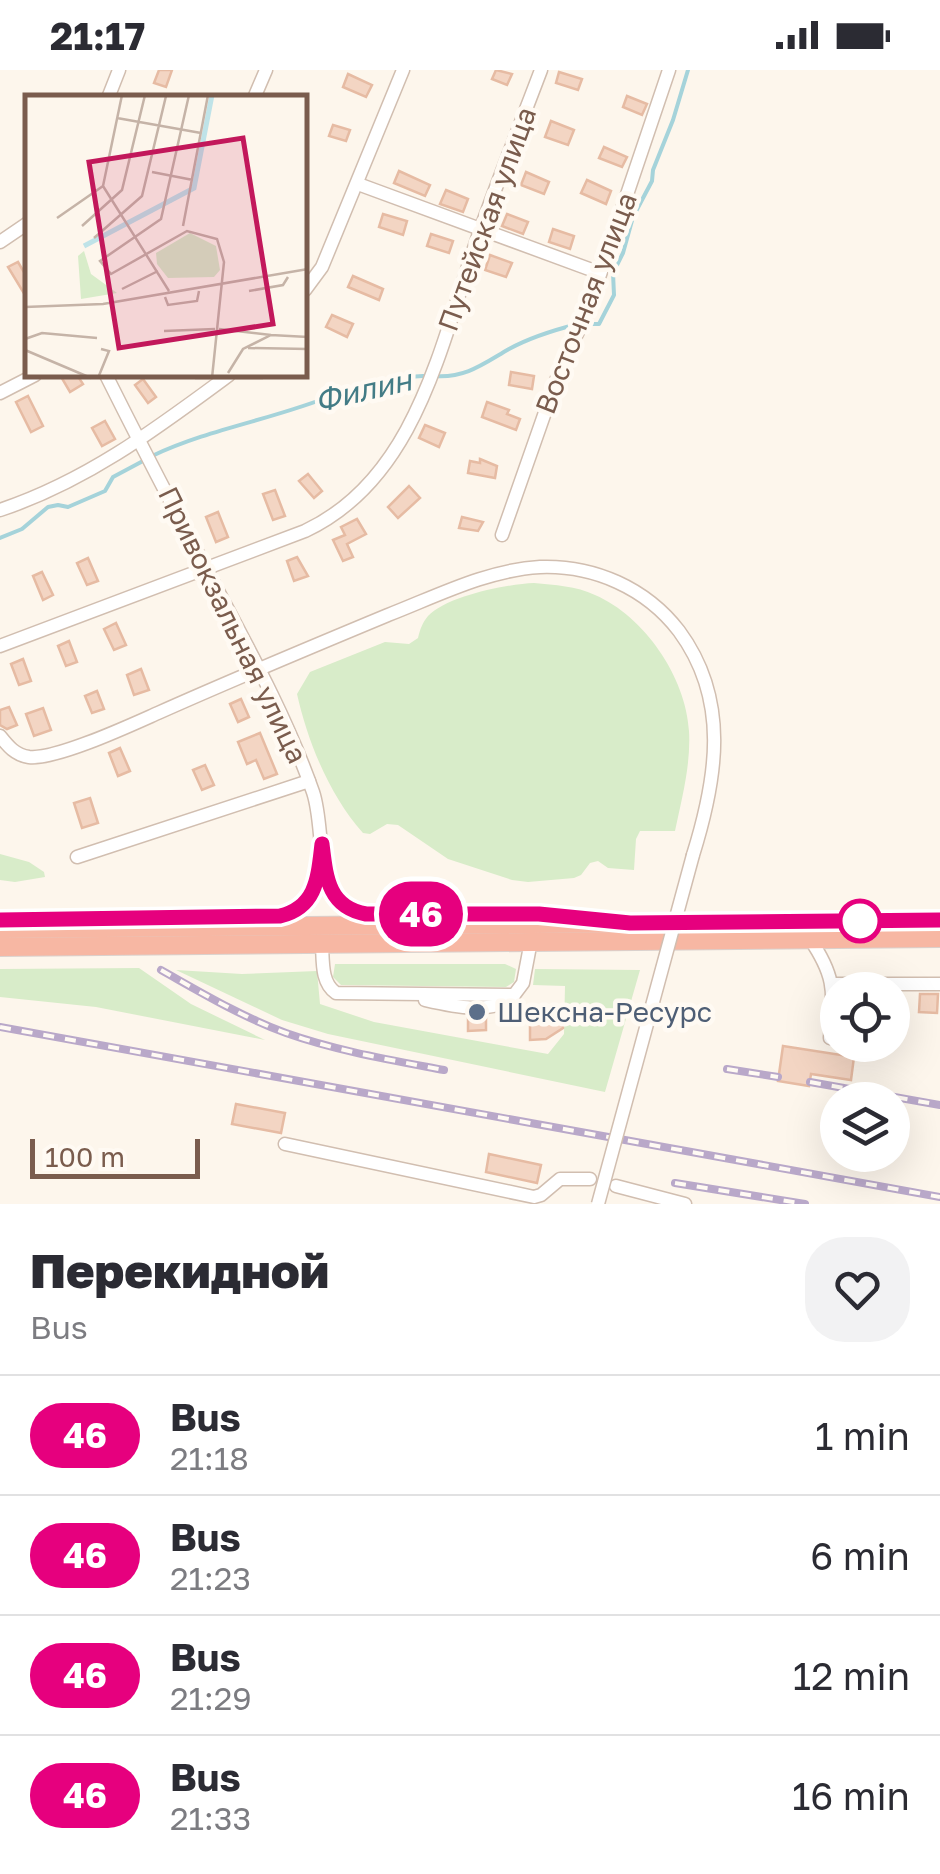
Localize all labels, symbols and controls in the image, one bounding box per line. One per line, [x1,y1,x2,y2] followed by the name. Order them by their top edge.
[50,13,145,58] text: 21:17
[25,95,308,378] inset map
[431,102,542,335] street label: Путейская улица
[528,187,643,418] street label: Восточная улица
[311,361,416,419] water label: Филин
[152,481,315,768] street label: Привокзальная улица
[376,882,466,946] line badge: 46
[399,893,443,935] text: 46
[839,900,881,942] unlabelled marker
[820,972,910,1172] map controls
[820,972,910,1062] button: locate
[497,995,712,1028] place label: Шексна-Ресурс
[466,1001,488,1023] marker: Шексна-Ресурс
[820,1082,910,1172] button: layers
[30,1134,200,1178] scale bar
[45,1140,125,1173] text: 100 m
[805,1237,910,1342] button: heart
[30,1241,329,1299] text: Перекидной
[30,1308,88,1346] text: Bus
[170,1394,241,1439] text: Bus
[815,1413,910,1458] text: 1 min
[63,1414,107,1456] text: 46
[170,1439,249,1477] text: 21:18
[170,1514,241,1559] text: Bus
[810,1533,910,1578] text: 6 min
[63,1534,107,1576] text: 46
[170,1559,251,1597] text: 21:23
[170,1634,241,1679] text: Bus
[793,1653,910,1698] text: 12 min
[63,1654,107,1696] text: 46
[170,1679,252,1717] text: 21:29
[170,1754,241,1799] text: Bus
[792,1773,910,1818] text: 16 min
[63,1774,107,1816] text: 46
[170,1799,251,1837] text: 21:33

